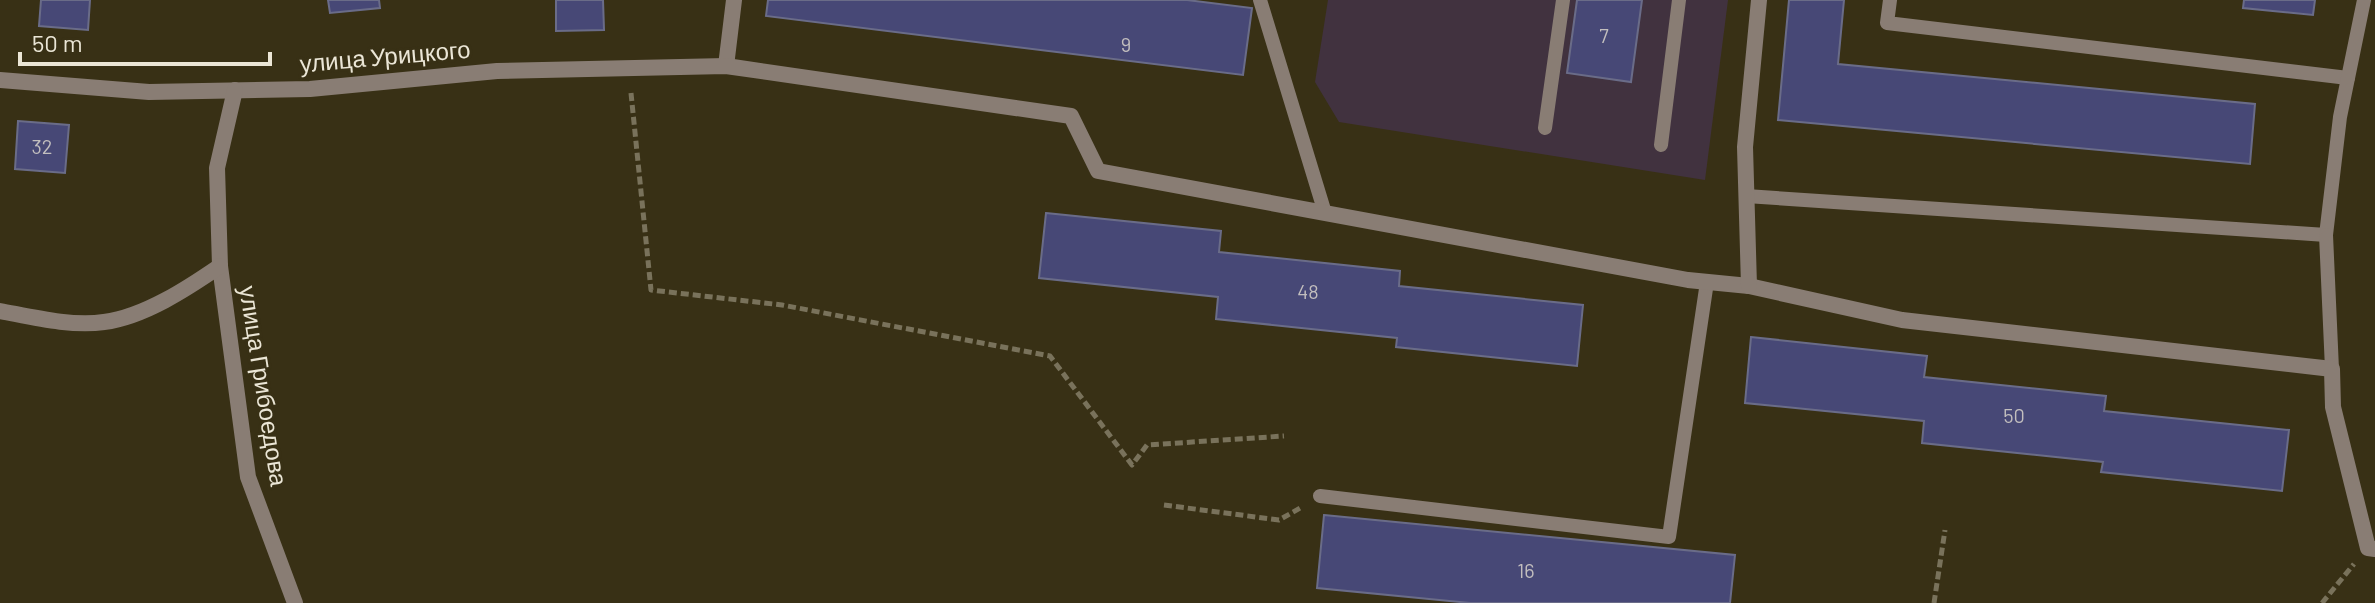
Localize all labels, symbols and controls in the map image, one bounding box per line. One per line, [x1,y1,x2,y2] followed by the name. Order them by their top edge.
[20,16,270,66] scale bar
[1599,23,1609,47] house number: 7
[32,28,83,57] text: 50 m
[1121,32,1131,56] house number: 9
[298,34,471,77] street label: улица Урицкого
[31,134,53,158] house number: 32
[1297,279,1319,303] house number: 48
[234,284,295,489] street label: улица Грибоедова
[2003,403,2025,427] house number: 50
[1517,558,1535,582] house number: 16

